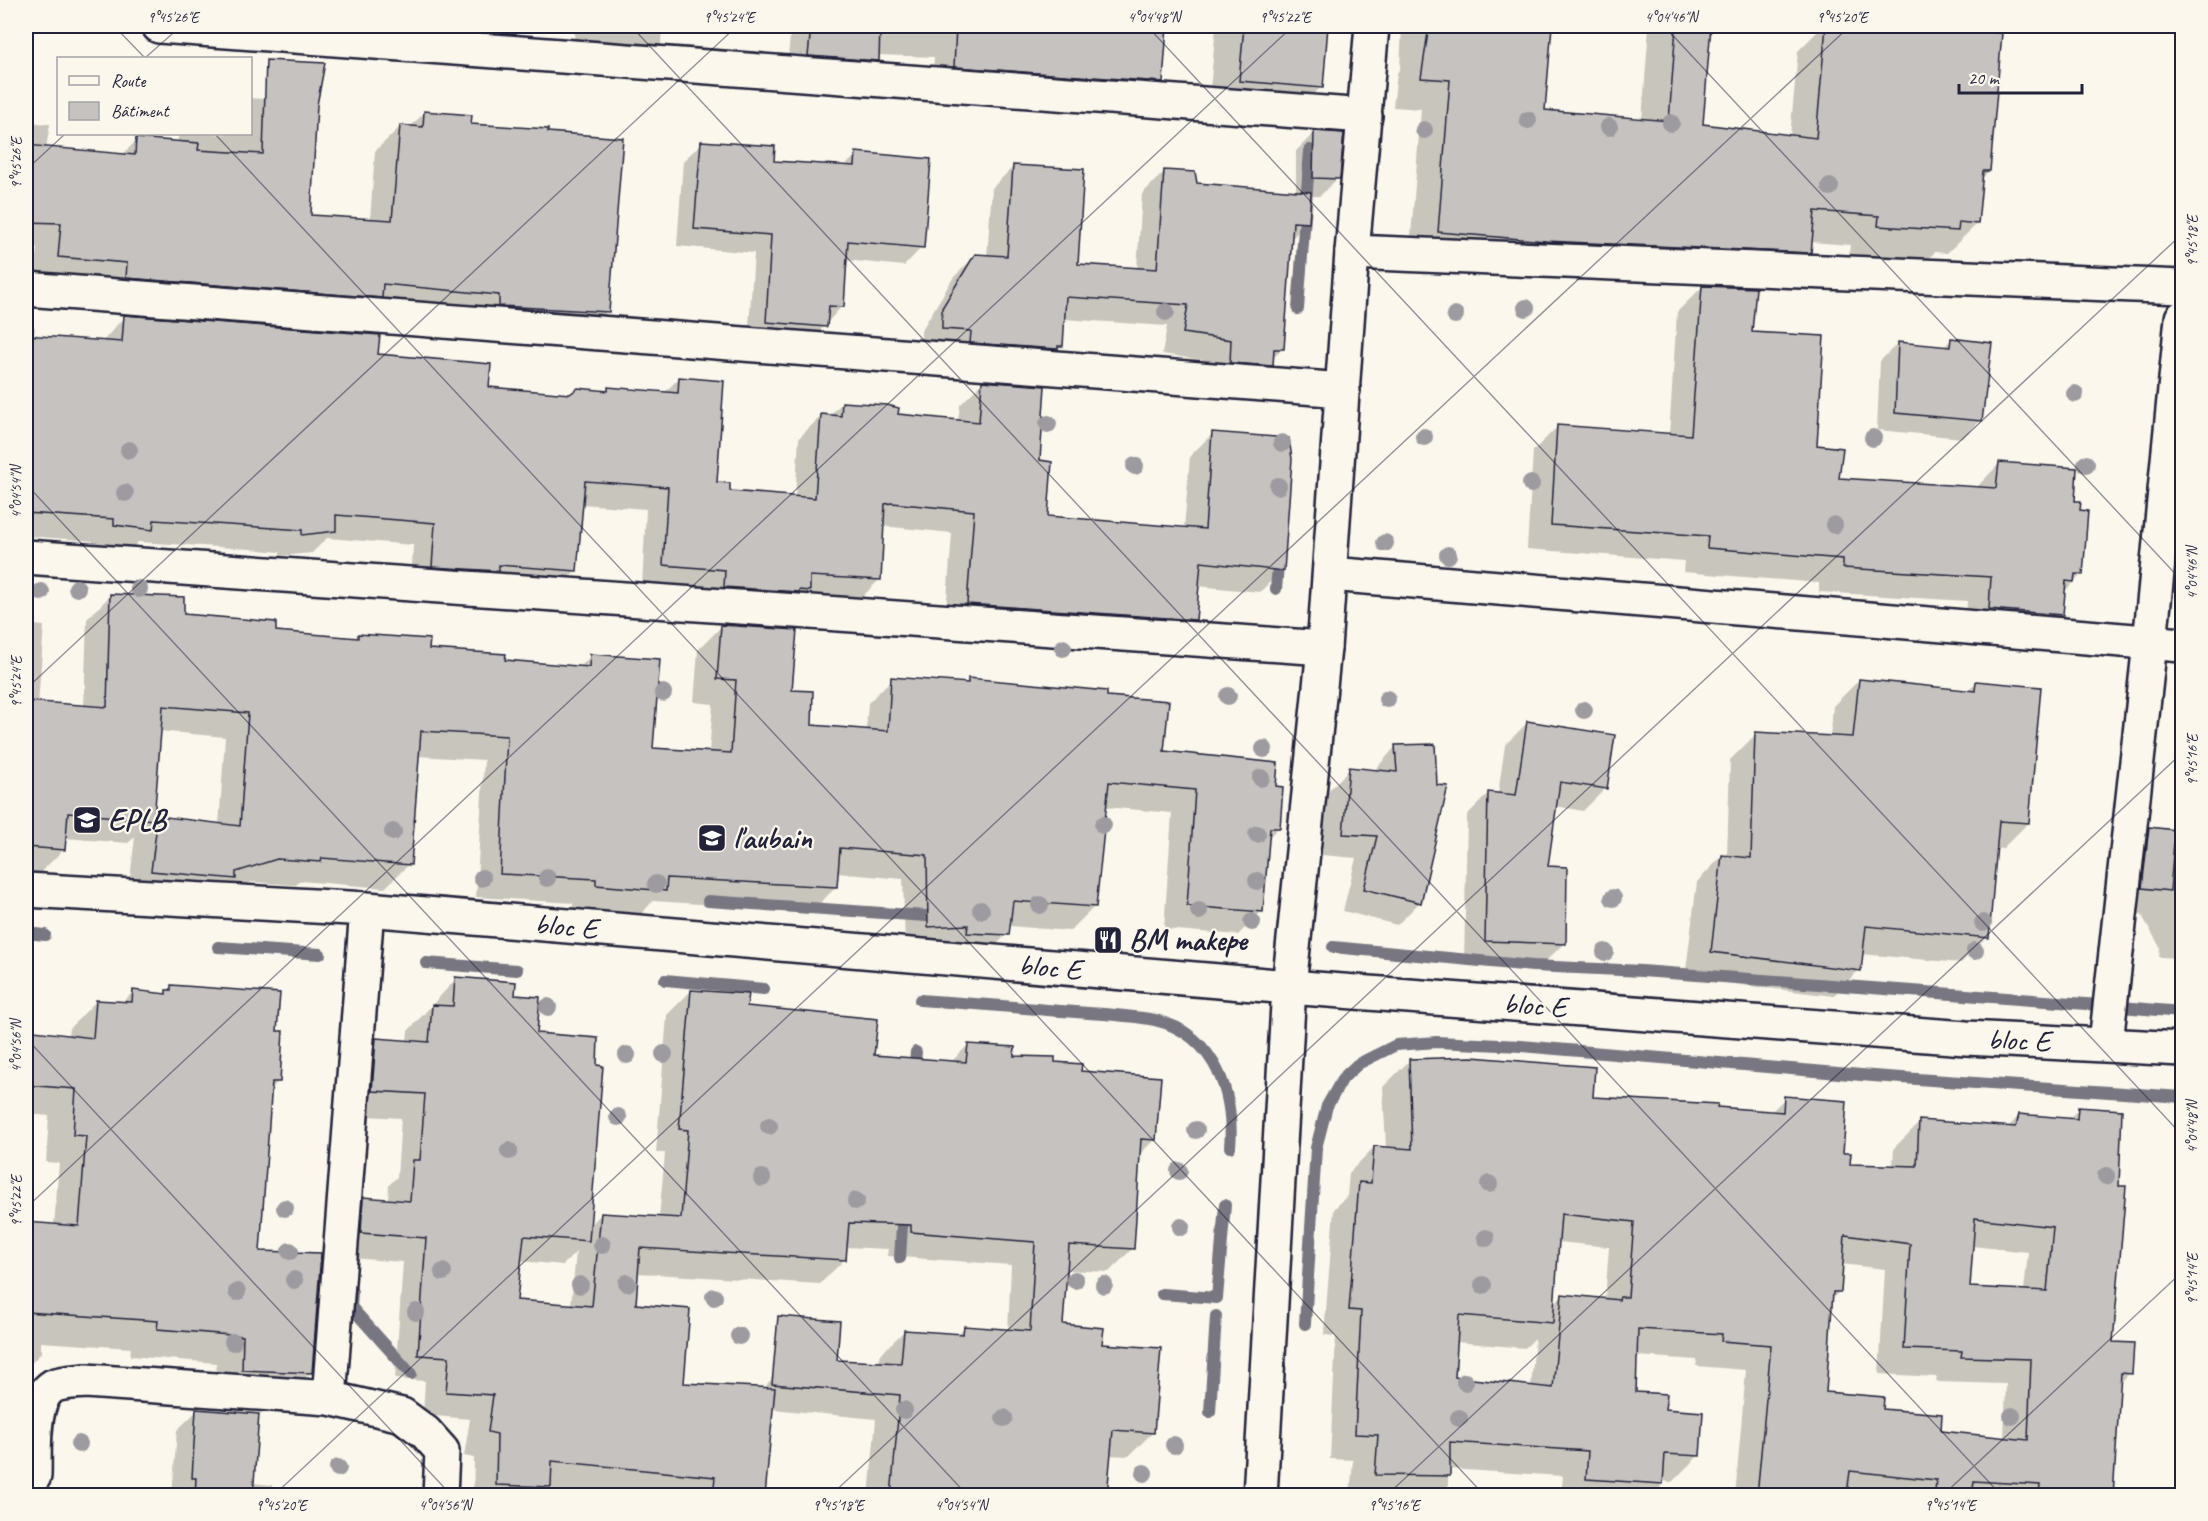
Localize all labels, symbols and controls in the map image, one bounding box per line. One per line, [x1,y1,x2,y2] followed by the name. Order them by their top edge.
[147,8,201,27] text: 9°45'26"E
[703,8,757,27] text: 9°45'24"E
[1128,8,1183,27] text: 4°04'48"N
[1259,8,1313,27] text: 9°45'22"E
[1645,8,1700,27] text: 4°04'46"N
[1816,8,1870,27] text: 9°45'20"E
[57,57,252,135] legend
[1959,57,2082,95] scale bar
[1968,67,2001,89] text: 20 m
[111,70,146,92] text: Route
[111,100,171,122] text: Bâtiment
[7,135,26,189] text: 9°45'26"E
[2183,213,2202,267] text: 9°45'18"E
[7,463,26,518] text: 4°04'54"N
[2183,544,2202,599] text: 4°04'46"N
[7,654,26,708] text: 9°45'24"E
[2183,732,2202,786] text: 9°45'16"E
[108,801,169,839] place label: EPLB
[71,804,103,836] school or university icon: EPLB
[733,819,813,857] place label: l'aubain
[696,822,728,854] school or university icon: l'aubain
[533,904,603,948] street label: bloc E
[1129,921,1249,959] place label: BM makepe
[1092,924,1124,956] restaurant icon: BM makepe
[1017,945,1087,989] street label: bloc E
[1502,984,1572,1026] street label: bloc E
[7,1017,26,1072] text: 4°04'56"N
[1987,1020,2055,1060] street label: bloc E
[2183,1098,2202,1153] text: 4°04'48"N
[7,1173,26,1227] text: 9°45'22"E
[2183,1251,2202,1305] text: 9°45'14"E
[255,1496,309,1515] text: 9°45'20"E
[419,1496,474,1515] text: 4°04'56"N
[812,1496,866,1515] text: 9°45'18"E
[935,1496,990,1515] text: 4°04'54"N
[1368,1496,1422,1515] text: 9°45'16"E
[1924,1496,1978,1515] text: 9°45'14"E

